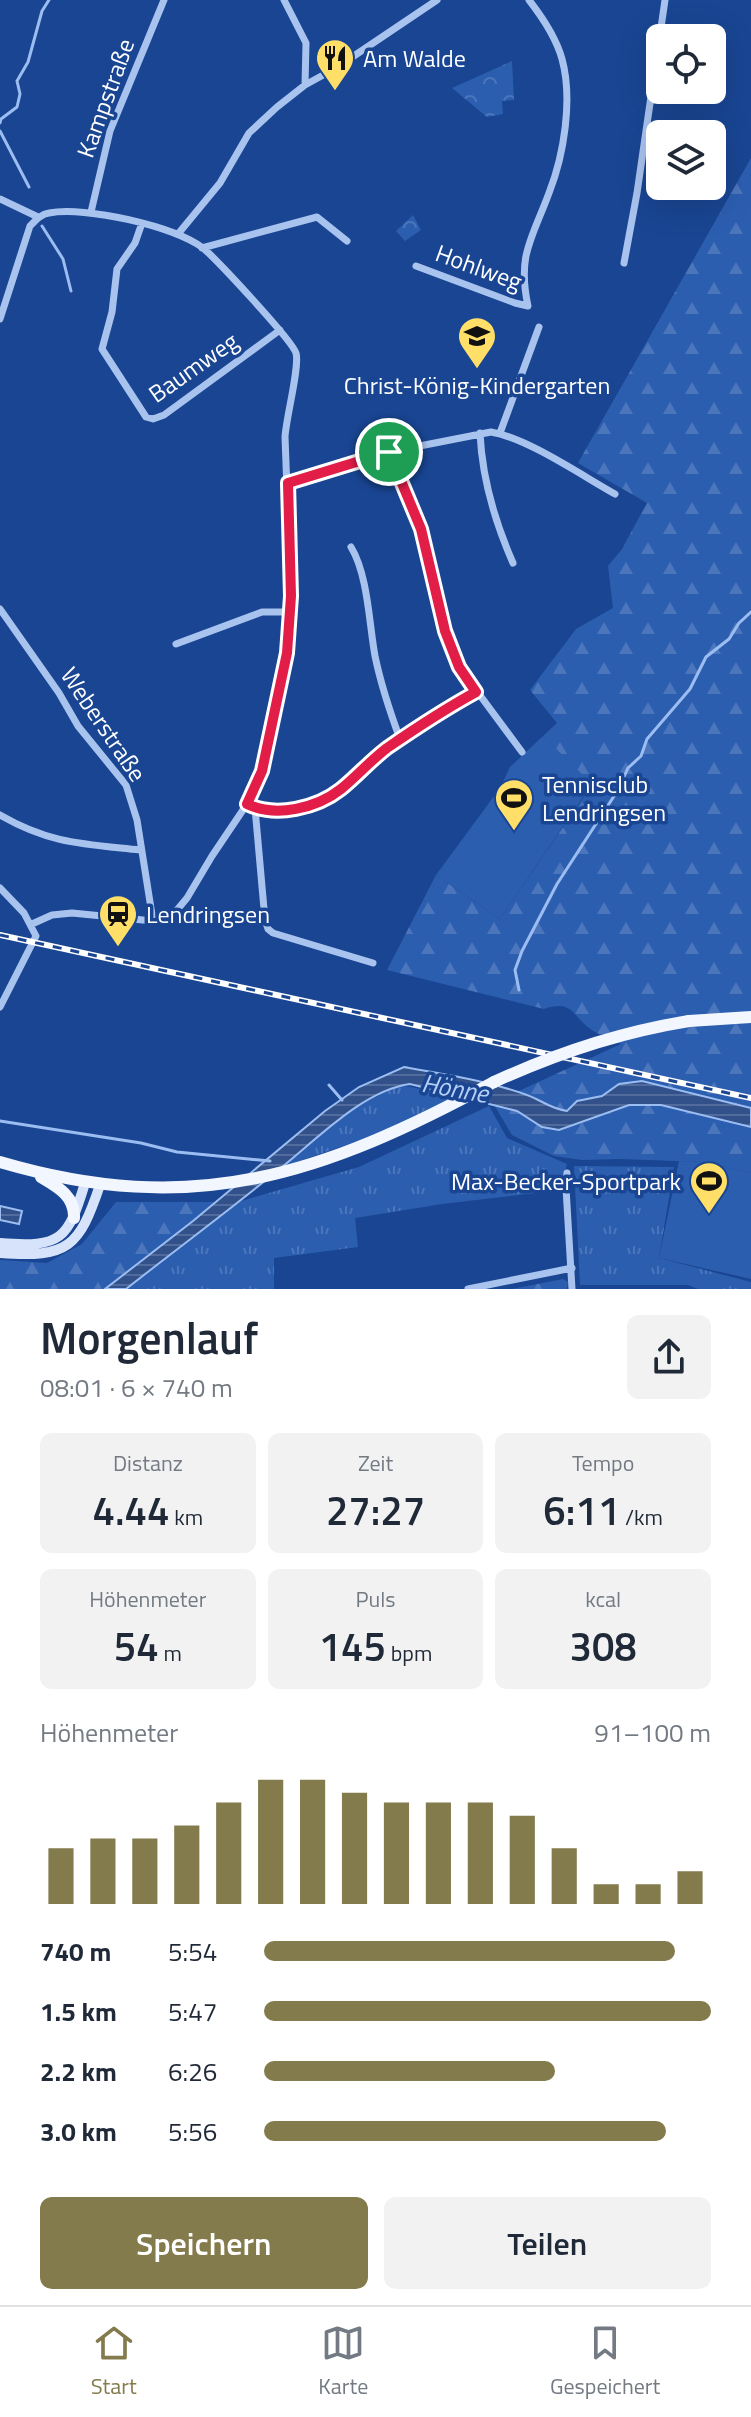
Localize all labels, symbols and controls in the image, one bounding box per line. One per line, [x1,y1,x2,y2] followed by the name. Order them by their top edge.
[646,24,726,200] map controls
[646,24,726,104] button: locate
[67,33,143,163] street label: Kampstraße
[314,37,356,92] restaurant icon: Am Walde
[363,40,466,76] place label: Am Walde
[646,120,726,200] button: layers
[431,235,527,299] street label: Hohlweg
[456,315,498,370] school or university icon: Christ-König-Kindergarten
[141,323,245,411] street label: Baumweg
[344,367,610,403] place label: Christ-König-Kindergarten
[355,418,423,486] pin
[367,430,411,474] icon: arrive
[52,659,156,789] street label: Weberstraße
[542,766,666,830] place label: Tennisclub Lendringsen
[493,777,535,832] sports icon: Tennisclub Lendringsen
[97,893,139,948] station icon: Lendringsen
[146,896,270,932] place label: Lendringsen
[419,1063,493,1113] water label: Hönne
[688,1160,730,1215] sports icon: Max-Becker-Sportpark
[451,1163,681,1199] place label: Max-Becker-Sportpark
[40,1304,258,1371] text: Morgenlauf
[627,1315,711,1399] button: share
[40,1368,233,1407] text: 08:01 · 6 × 740 m
[113,1446,183,1480] text: Distanz
[358,1446,393,1480] text: Zeit
[572,1446,634,1480] text: Tempo
[93,1480,169,1541] text: 4.44
[326,1480,425,1541] text: 27:27
[543,1480,620,1541] text: 6:11
[169,1500,203,1534] text: km
[620,1500,663,1534] text: /km
[89,1582,206,1616] text: Höhenmeter
[355,1582,396,1616] text: Puls
[585,1582,621,1616] text: kcal
[114,1616,159,1677] text: 54
[319,1616,386,1677] text: 145
[570,1616,637,1677] text: 308
[159,1636,182,1670] text: m
[386,1636,432,1670] text: bpm
[40,1713,178,1752] text: Höhenmeter
[594,1713,711,1752] text: 91–100 m
[40,1932,111,1971] text: 740 m
[168,1932,217,1971] text: 5:54
[40,1992,117,2031] text: 1.5 km
[168,1992,217,2031] text: 5:47
[40,2052,117,2091] text: 2.2 km
[168,2052,217,2091] text: 6:26
[40,2112,117,2151] text: 3.0 km
[168,2112,217,2151] text: 5:56
[40,2197,368,2289] button: Speichern
[384,2197,711,2289] button: Teilen
[91,2321,137,2403] tab: Start
[318,2321,368,2403] tab: Karte
[550,2321,660,2403] tab: Gespeichert

